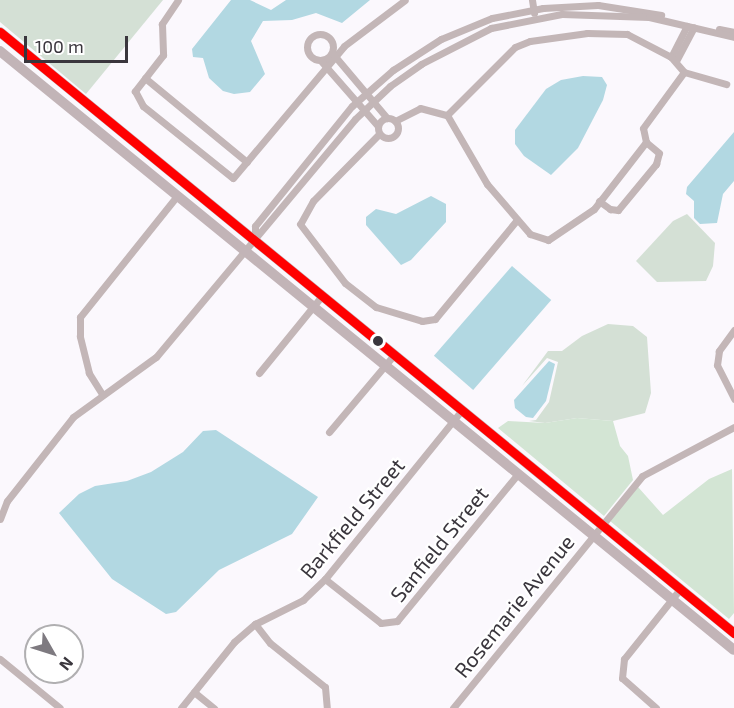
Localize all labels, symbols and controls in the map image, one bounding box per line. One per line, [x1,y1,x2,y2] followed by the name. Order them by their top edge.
[27,24,130,62] scale bar
[35,35,84,57] text: 100 m
[372,335,384,347] unlabelled marker
[294,453,410,583] street label: Barkfield Street
[385,481,493,607] street label: Sanfield Street
[449,529,579,683] street label: Rosemarie Avenue
[24,624,84,684] north arrow
[56,654,78,675] text: N

